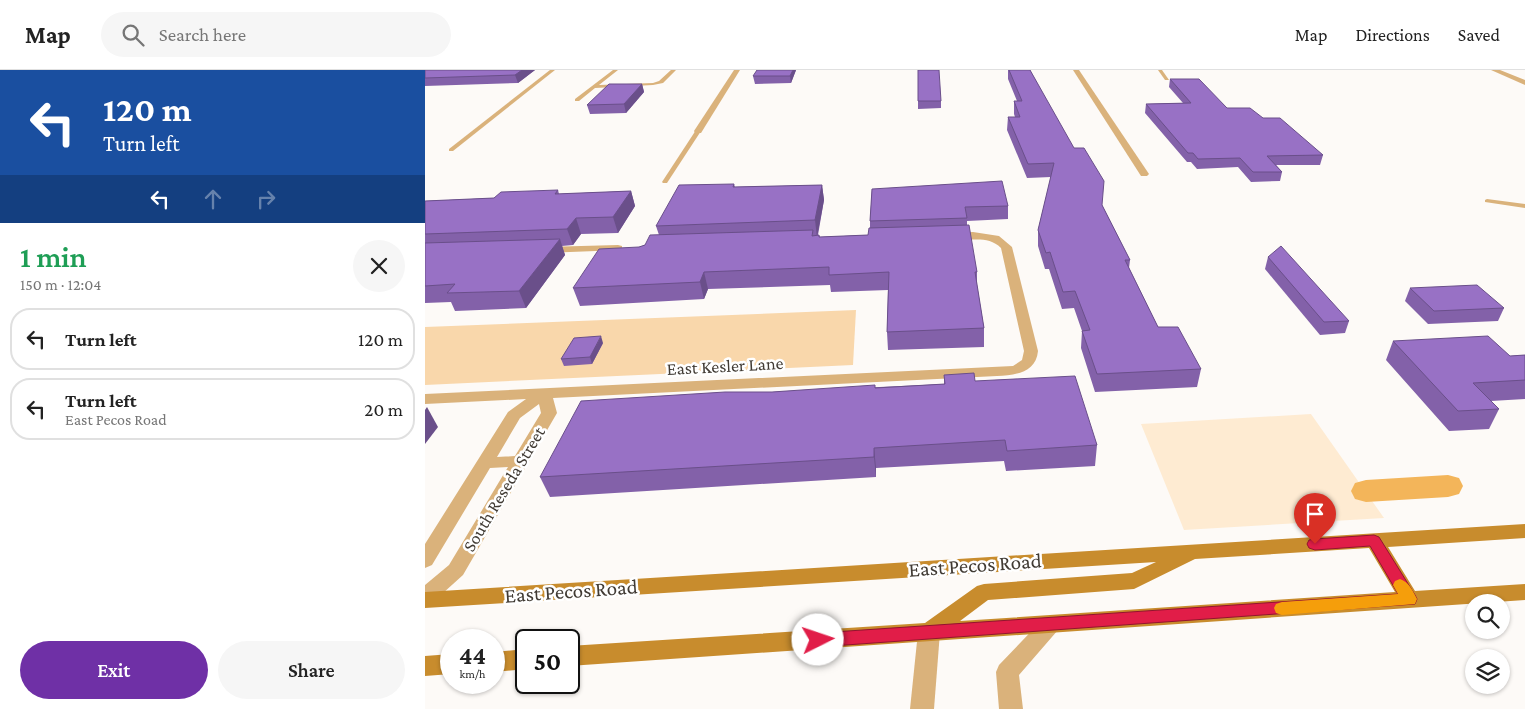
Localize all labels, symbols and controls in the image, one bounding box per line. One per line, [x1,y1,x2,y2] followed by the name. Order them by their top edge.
[101,12,451,57] search box
[25,21,71,48] text: Map
[119,21,147,49] icon: search
[159,24,246,45] text: Search here
[1295,25,1327,45] text: Map
[1355,25,1430,45] text: Directions
[1458,25,1500,45] text: Saved
[20,90,85,155] icon: left
[103,90,192,129] text: 120 m
[103,131,180,156] text: Turn left
[146,185,174,213] icon: left
[199,185,227,213] icon: ahead
[252,185,280,213] icon: right
[20,240,87,273] text: 1 min
[353,240,405,292] button: close
[20,276,101,293] text: 150 m · 12:04
[22,325,50,353] icon: left
[65,329,137,350] text: Turn left
[358,329,403,350] text: 120 m
[666,353,784,379] street label: East Kesler Lane
[65,390,137,411] text: Turn left
[22,395,50,423] icon: left
[364,399,403,420] text: 20 m
[65,411,167,428] text: East Pecos Road
[459,422,550,555] street label: South Reseda Street
[1294,493,1336,544] pin
[1301,500,1329,528] icon: arrive
[908,548,1042,582] street label: East Pecos Road
[504,574,638,608] street label: East Pecos Road
[1465,594,1510,694] map controls
[1465,594,1510,639] button: search
[791,613,843,665] position arrow
[515,629,580,694] speed limit sign: 50
[20,641,208,699] button: Exit
[218,641,405,699] button: Share
[459,642,486,669] text: 44
[1465,649,1510,694] button: layers
[460,667,485,681] text: km/h

